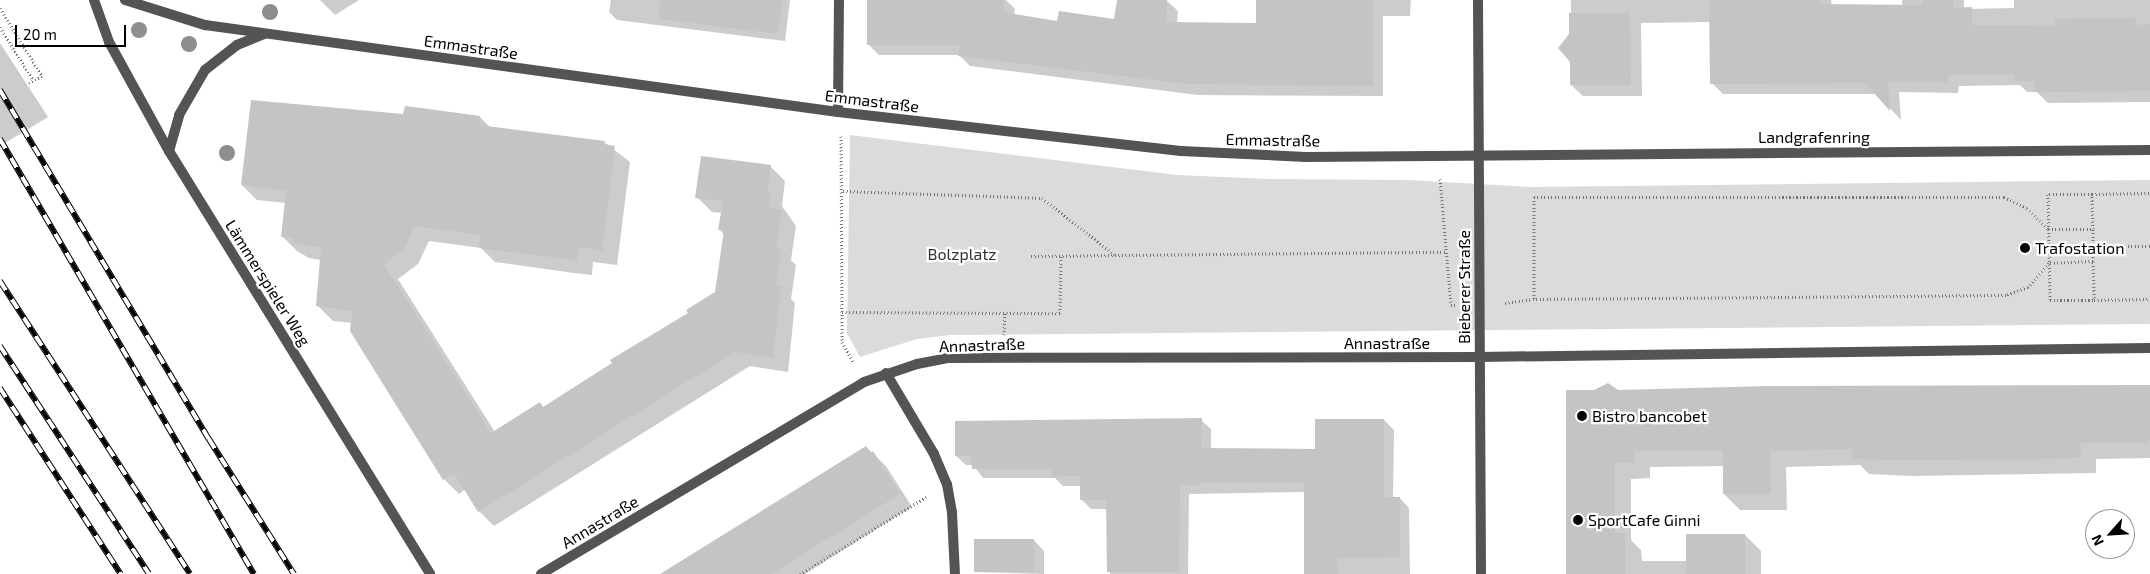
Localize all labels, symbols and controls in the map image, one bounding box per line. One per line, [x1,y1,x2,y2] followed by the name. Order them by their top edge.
[18,15,129,47] scale bar
[23,25,57,43] text: 20 m
[423,31,519,63] street label: Emmastraße
[824,86,920,116] street label: Emmastraße
[1758,127,1870,147] street label: Landgrafenring
[1226,130,1320,150] street label: Emmastraße
[221,216,315,350] street label: Lämmerspieler Weg
[1454,230,1474,344] street label: Bieberer Straße
[2035,238,2125,258] place label: Trafostation
[2019,242,2031,254] marker: Trafostation
[928,244,996,264] park label: Bolzplatz
[1344,333,1430,353] street label: Annastraße
[939,334,1025,356] street label: Annastraße
[1592,406,1707,426] place label: Bistro bancobet
[1576,410,1588,422] marker: Bistro bancobet
[558,492,642,552] street label: Annastraße
[2085,509,2135,559] north arrow
[1588,510,1700,530] place label: SportCafe Ginni
[1572,514,1584,526] marker: SportCafe Ginni
[2087,532,2107,549] text: N

